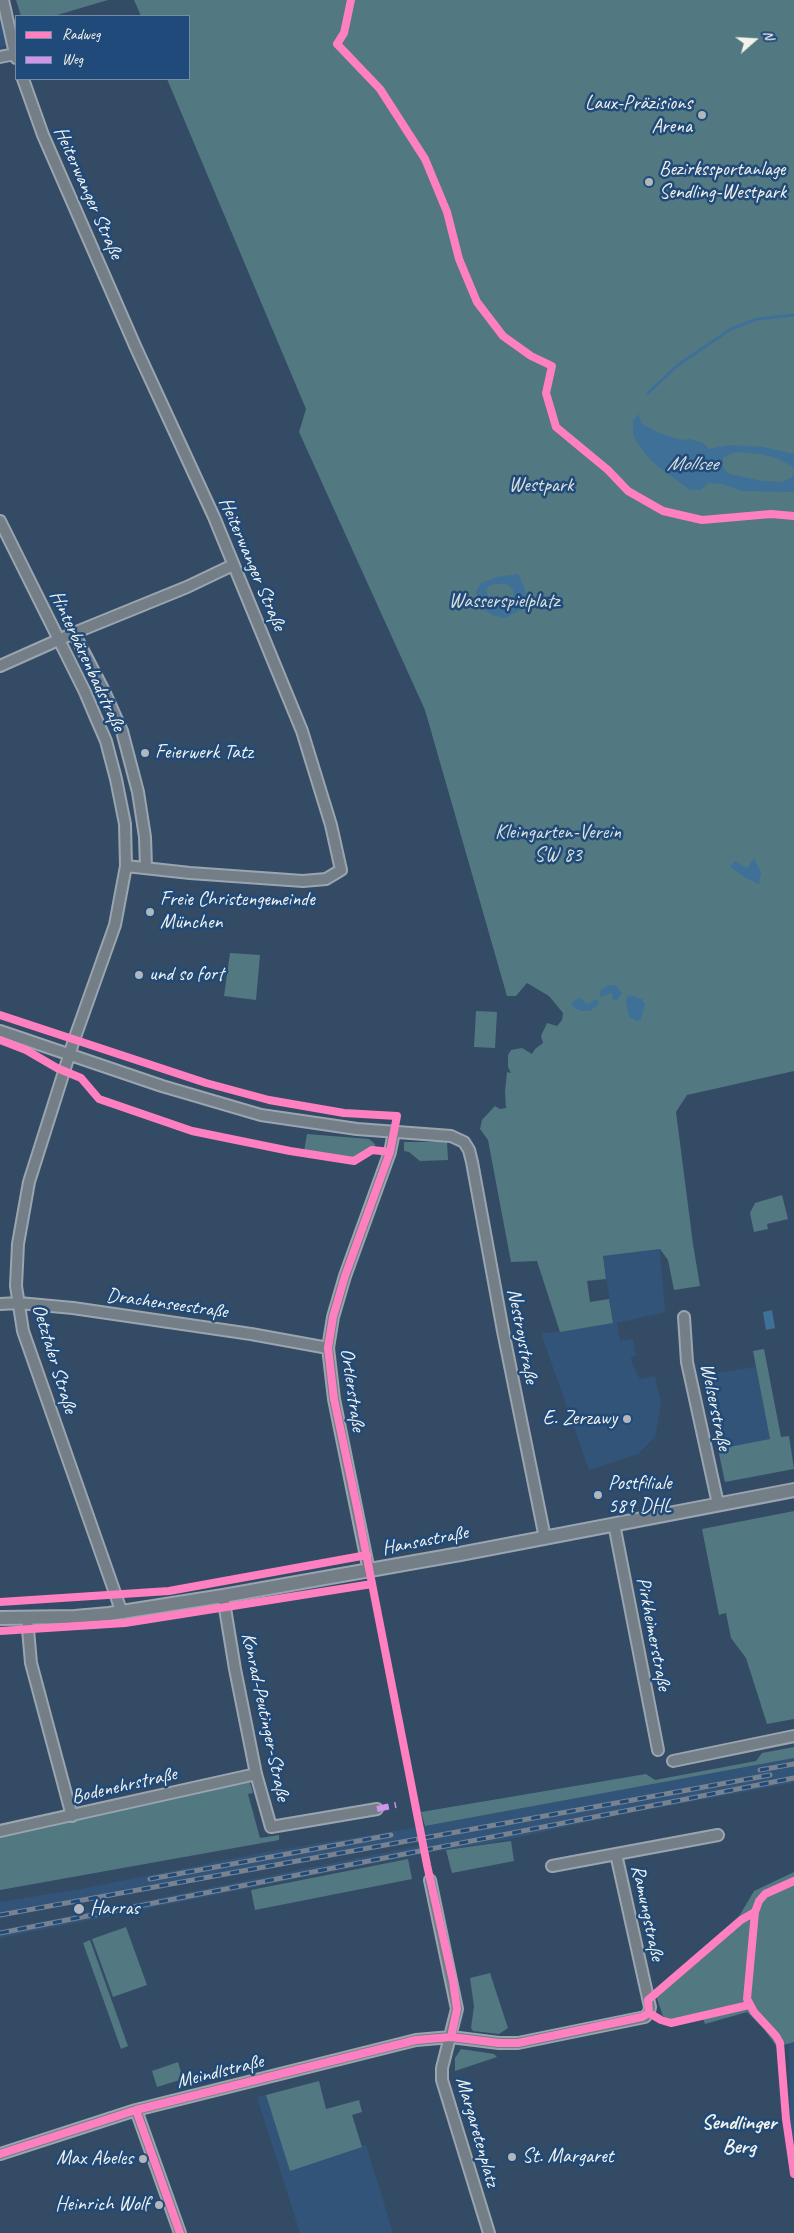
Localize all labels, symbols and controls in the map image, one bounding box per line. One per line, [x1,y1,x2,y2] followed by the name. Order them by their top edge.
[15,15,190,80] legend
[729,15,779,65] north arrow
[62,25,100,44] text: Radweg
[759,28,778,42] text: N
[62,50,83,69] text: Weg
[585,92,692,139] place label: Laux-Präzisions Arena
[696,109,708,121] marker: Laux-Präzisions Arena
[48,123,128,263] street label: Heiterwanger Straße
[659,158,786,205] place label: Bezirkssportanlage Sendling-Westpark
[643,176,655,188] marker: Bezirkssportanlage Sendling-Westpark
[667,451,717,477] water label: Mollsee
[509,474,573,498] park label: Westpark
[213,494,291,634] street label: Heiterwanger Straße
[44,587,130,735] street label: Hinterbärenbadstraße
[449,590,559,614] park label: Wasserspielplatz
[155,741,253,765] place label: Feierwerk Tatz
[139,747,151,759] marker: Feierwerk Tatz
[495,821,621,868] park label: Kleingarten-Verein SW 83
[160,888,315,935] place label: Freie Christengemeinde München
[144,906,156,918] marker: Freie Christengemeinde München
[149,963,224,987] place label: und so fort
[133,969,145,981] marker: und so fort
[105,1284,229,1324] street label: Drachenseestraße
[501,1286,543,1386] street label: Nestroystraße
[26,1301,82,1417] street label: Oetztaler Straße
[334,1347,370,1433] street label: Ortlerstraße
[694,1361,736,1453] street label: Welserstraße
[543,1407,617,1431] place label: E. Zerzawy
[621,1413,633,1425] marker: E. Zerzawy
[608,1472,672,1519] place label: Postfiliale 589 DHL
[592,1489,604,1501] marker: Postfiliale 589 DHL
[380,1521,470,1561] street label: Hansastraße
[630,1575,676,1693] street label: Pirkheimerstraße
[235,1631,295,1803] street label: Konrad-Peutinger-Straße
[69,1762,179,1810] street label: Bodenehrstraße
[625,1863,669,1963] street label: Ramungstraße
[90,1897,139,1921] place label: Harras
[72,1902,86,1916] marker: Harras
[174,2050,266,2094] street label: Meindlstraße
[450,2074,504,2190] street label: Margaretenplatz
[702,2110,776,2160] district label: Sendlinger Berg
[522,2145,613,2169] place label: St. Margaret
[56,2147,133,2171] place label: Max Abeles
[506,2151,518,2163] marker: St. Margaret
[137,2153,149,2165] marker: Max Abeles
[55,2193,149,2217] place label: Heinrich Wolf
[153,2199,165,2211] marker: Heinrich Wolf

